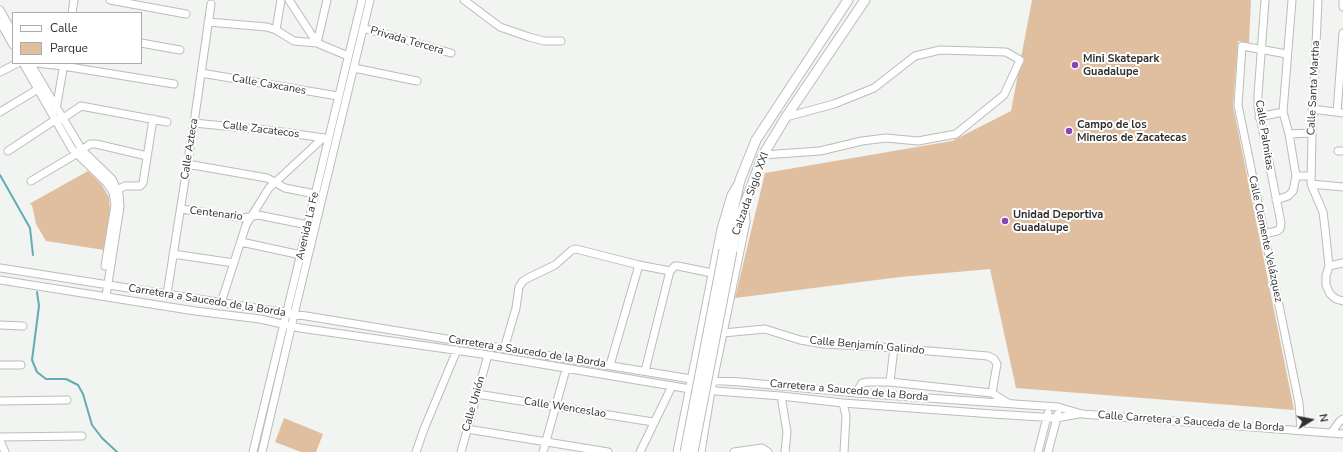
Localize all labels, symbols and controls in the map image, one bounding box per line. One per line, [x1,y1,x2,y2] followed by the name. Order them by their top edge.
[12,12,142,64] legend
[50,20,78,36] text: Calle
[369,24,445,58] street label: Privada Tercera
[50,40,88,56] text: Parque
[1305,40,1323,136] street label: Calle Santa Martha
[1083,52,1159,78] place label: Mini Skatepark Guadalupe
[1070,60,1080,70] marker: Mini Skatepark Guadalupe
[231,72,307,98] street label: Calle Caxcanes
[1252,99,1276,171] street label: Calle Palmitas
[179,117,201,181] street label: Calle Azteca
[1077,118,1187,144] place label: Campo de los Mineros de Zacatecas
[222,119,300,141] street label: Calle Zacatecos
[1064,126,1074,136] marker: Campo de los Mineros de Zacatecas
[730,151,772,237] street label: Calzada Siglo XXI
[1245,175,1285,303] street label: Calle Clemente Velázquez
[294,191,322,261] street label: Avenida La Fe
[189,204,243,224] street label: Centenario
[1013,208,1103,234] place label: Unidad Deportiva Guadalupe
[1000,216,1010,226] marker: Unidad Deportiva Guadalupe
[127,282,287,320] street label: Carretera a Saucedo de la Borda
[447,333,607,371] street label: Carretera a Saucedo de la Borda
[809,334,925,358] street label: Calle Benjamín Galindo
[460,375,488,433] street label: Calle Unión
[769,377,929,405] street label: Carretera a Saucedo de la Borda
[523,395,607,421] street label: Calle Wenceslao
[1291,400,1331,440] north arrow
[1097,409,1285,435] street label: Calle Carretera a Sauceda de la Borda
[1315,412,1331,423] text: N

